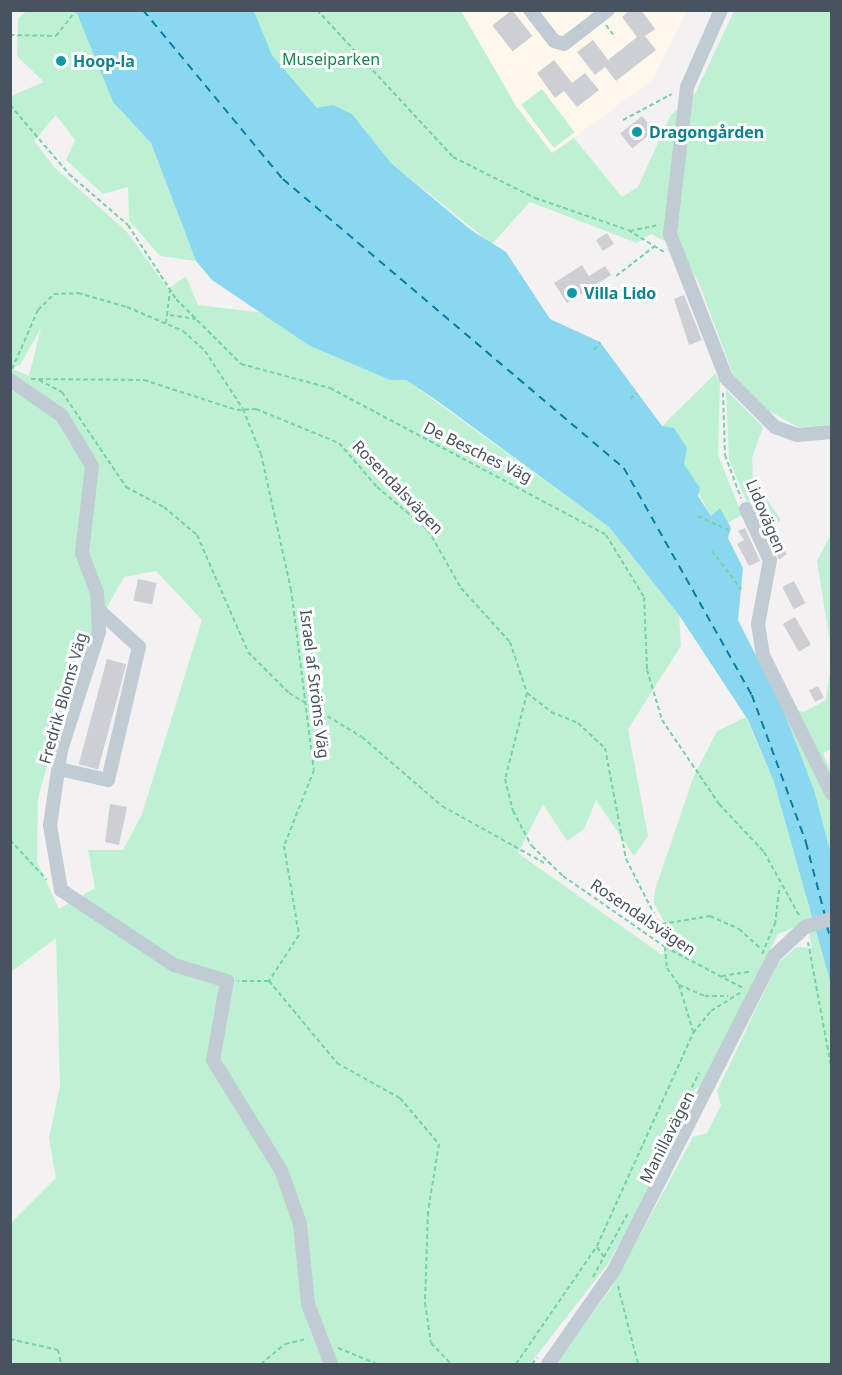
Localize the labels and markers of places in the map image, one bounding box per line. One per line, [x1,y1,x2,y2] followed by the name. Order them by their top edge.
[73,51,135,71] place label: Hoop-la
[54,54,68,68] marker: Hoop-la
[649,122,764,142] place label: Dragongården
[630,125,644,139] marker: Dragongården
[584,283,656,303] place label: Villa Lido
[565,286,579,300] marker: Villa Lido

